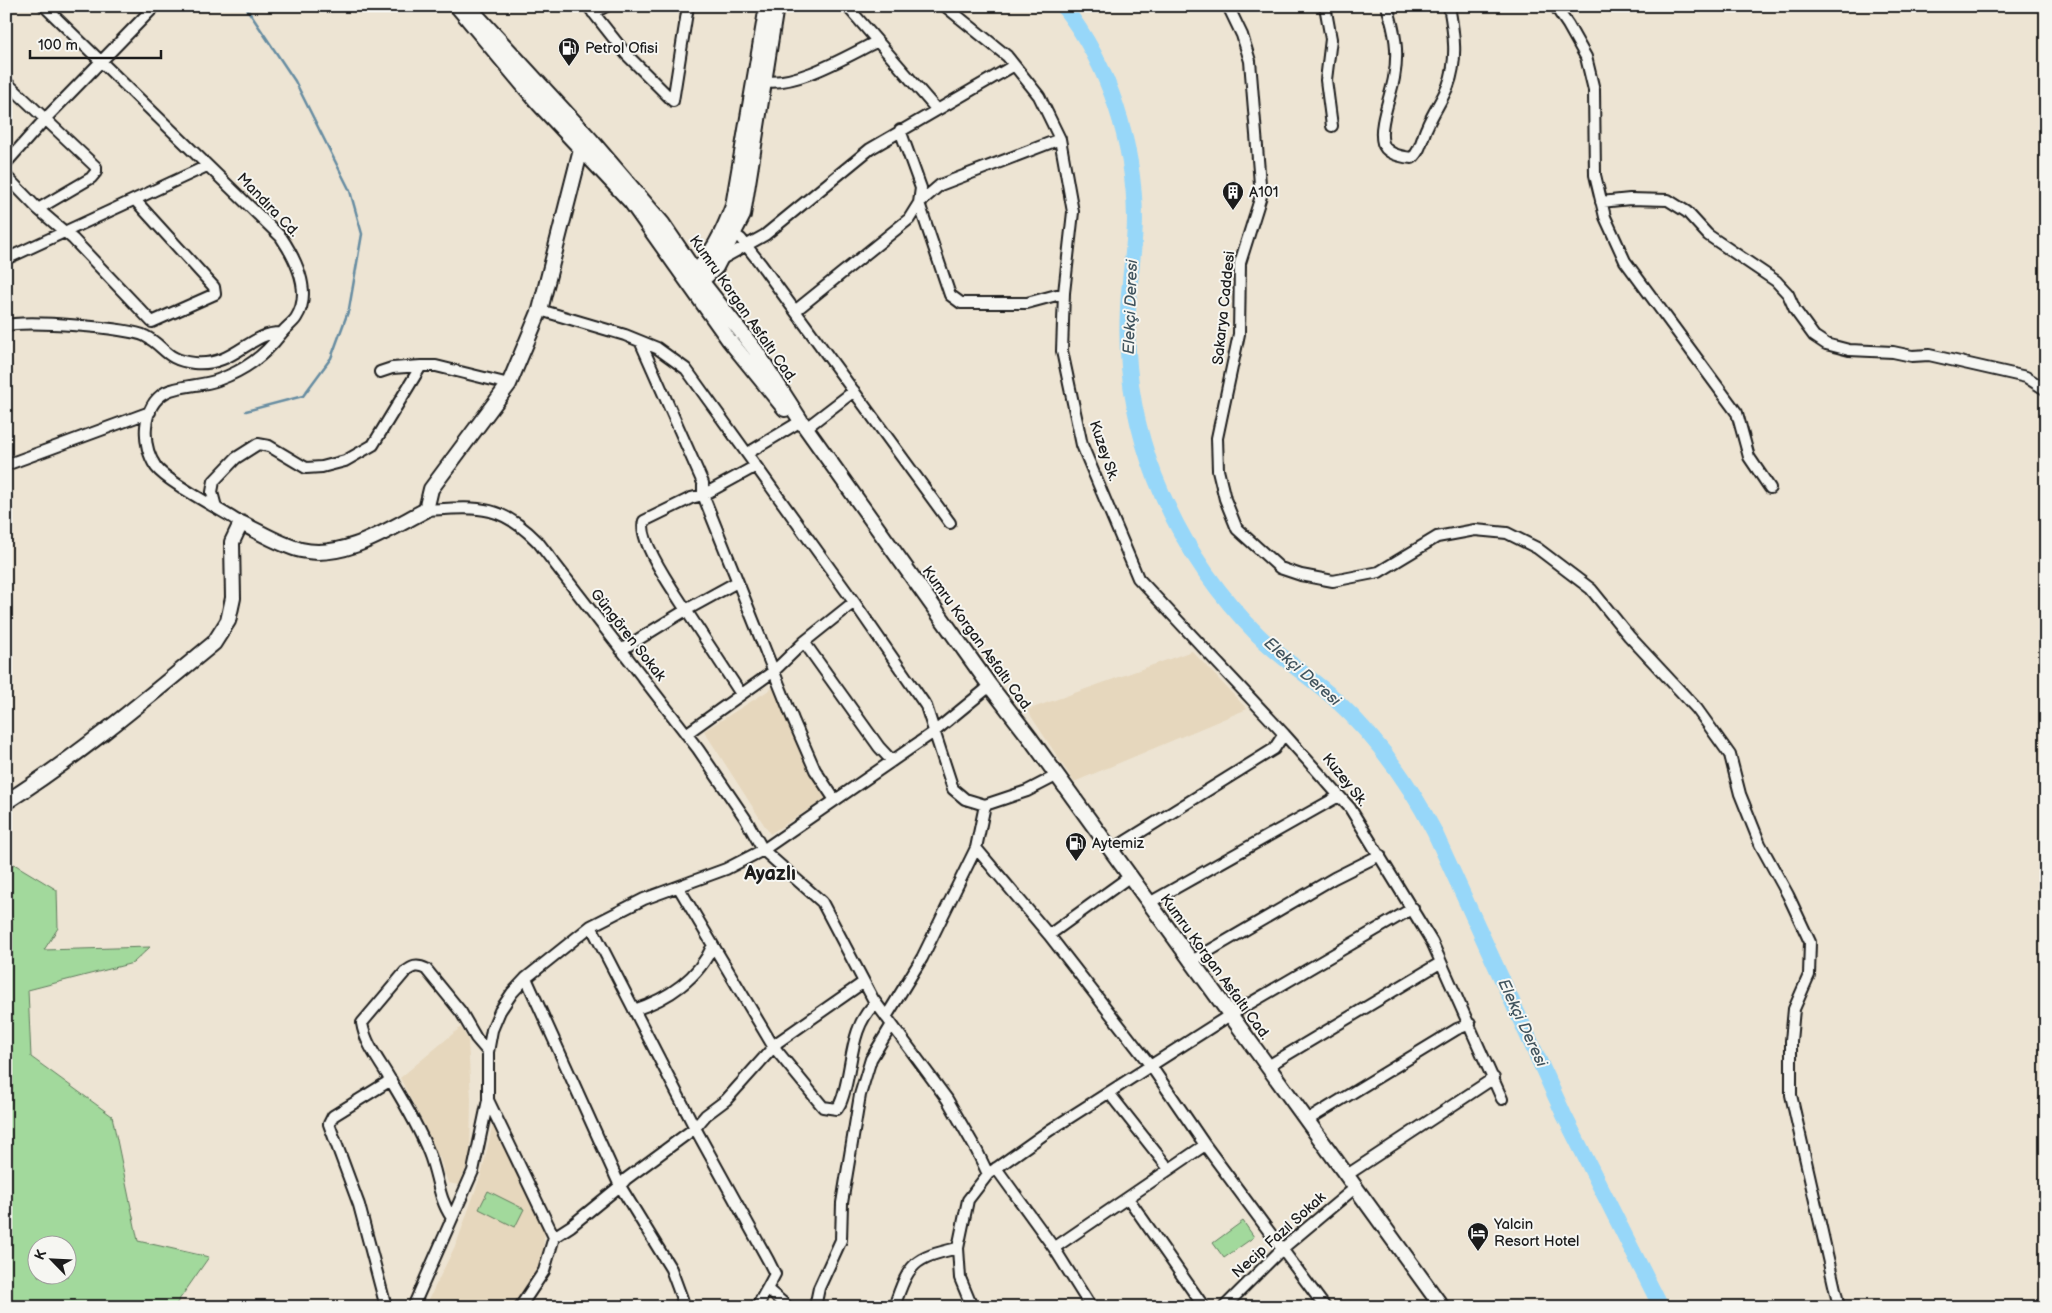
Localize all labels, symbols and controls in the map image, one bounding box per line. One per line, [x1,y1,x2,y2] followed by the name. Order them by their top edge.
[30,28,161,60] scale bar
[38,36,78,55] text: 100 m
[557,36,581,67] fuel station icon: Petrol Ofisi
[585,39,658,58] place label: Petrol Ofisi
[233,169,303,241] street label: Mandıra Cd.
[1221,180,1245,211] building icon: A101
[1249,183,1279,202] place label: A101
[685,232,801,386] street label: Kumru Korgan Asfaltı Cad.
[1209,250,1239,366] street label: Sakarya Caddesi
[1120,258,1142,355] water label: Elekçi Deresi
[1085,418,1123,484] street label: Kuzey Sk.
[918,562,1036,716] street label: Kumru Korgan Asfaltı Cad.
[586,585,670,685] street label: Güngören Sokak
[1260,634,1345,711] water label: Elekçi Deresi
[1318,750,1372,810] street label: Kuzey Sk.
[1064,831,1088,862] fuel station icon: Aytemiz
[1092,834,1145,853] place label: Aytemiz
[743,862,796,886] district label: Ayazlı
[1156,890,1274,1044] street label: Kumru Korgan Asfaltı Cad.
[1493,976,1551,1071] water label: Elekçi Deresi
[1228,1187,1330,1282] street label: Necip Fazıl Sokak
[1493,1215,1579,1251] place label: Yalcin Resort Hotel
[1466,1221,1490,1252] hotel icon: Yalcin Resort Hotel
[28,1236,78,1286] north arrow
[31,1247,50,1263] text: K

